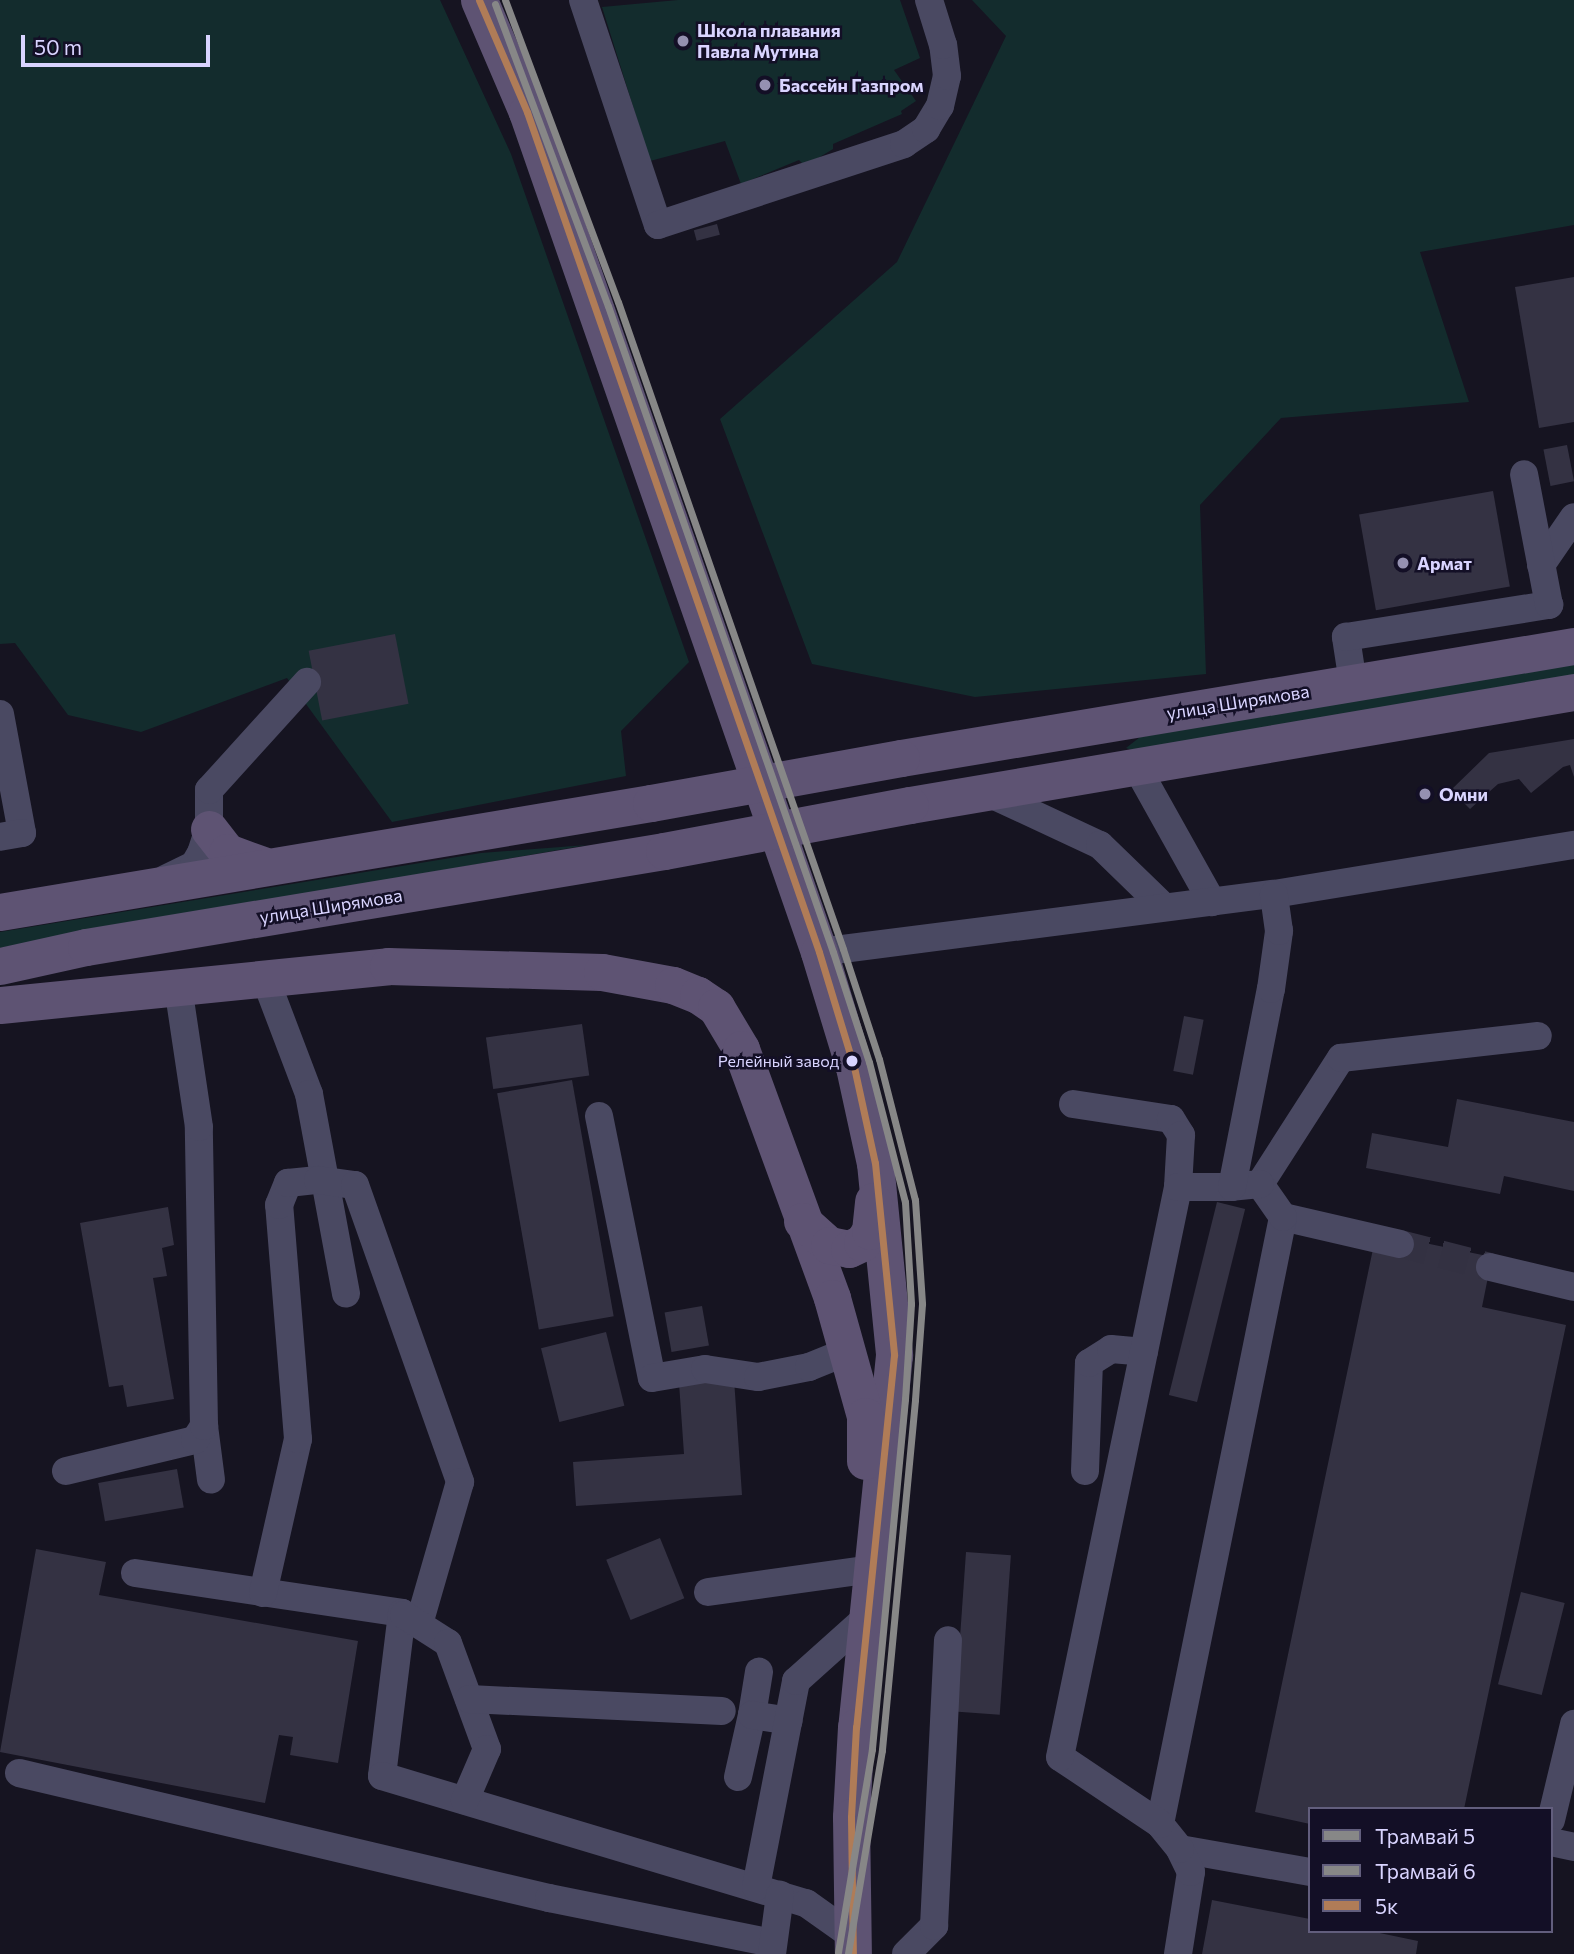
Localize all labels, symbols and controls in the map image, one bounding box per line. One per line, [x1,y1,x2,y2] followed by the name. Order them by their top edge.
[697,20,841,62] place label: Школа плавания Павла Мутина
[24,21,214,65] scale bar
[675,33,691,49] marker: Школа плавания Павла Мутина
[34,34,82,59] text: 50 m
[779,74,924,96] place label: Бассейн Газпром
[757,77,773,93] marker: Бассейн Газпром
[1417,552,1472,574] place label: Армат
[1395,555,1411,571] marker: Армат
[1165,680,1311,724] street label: улица Ширямова
[1439,783,1488,805] place label: Омни
[1417,786,1433,802] marker: Омни
[258,884,404,928] street label: улица Ширямова
[718,1051,839,1071] place label: Релейный завод
[845,1054,859,1068] marker: Релейный завод
[1308,1807,1553,1933] legend
[1375,1823,1475,1848] text: Трамвай 5
[1375,1858,1476,1883] text: Трамвай 6
[1375,1893,1398,1918] text: 5к

